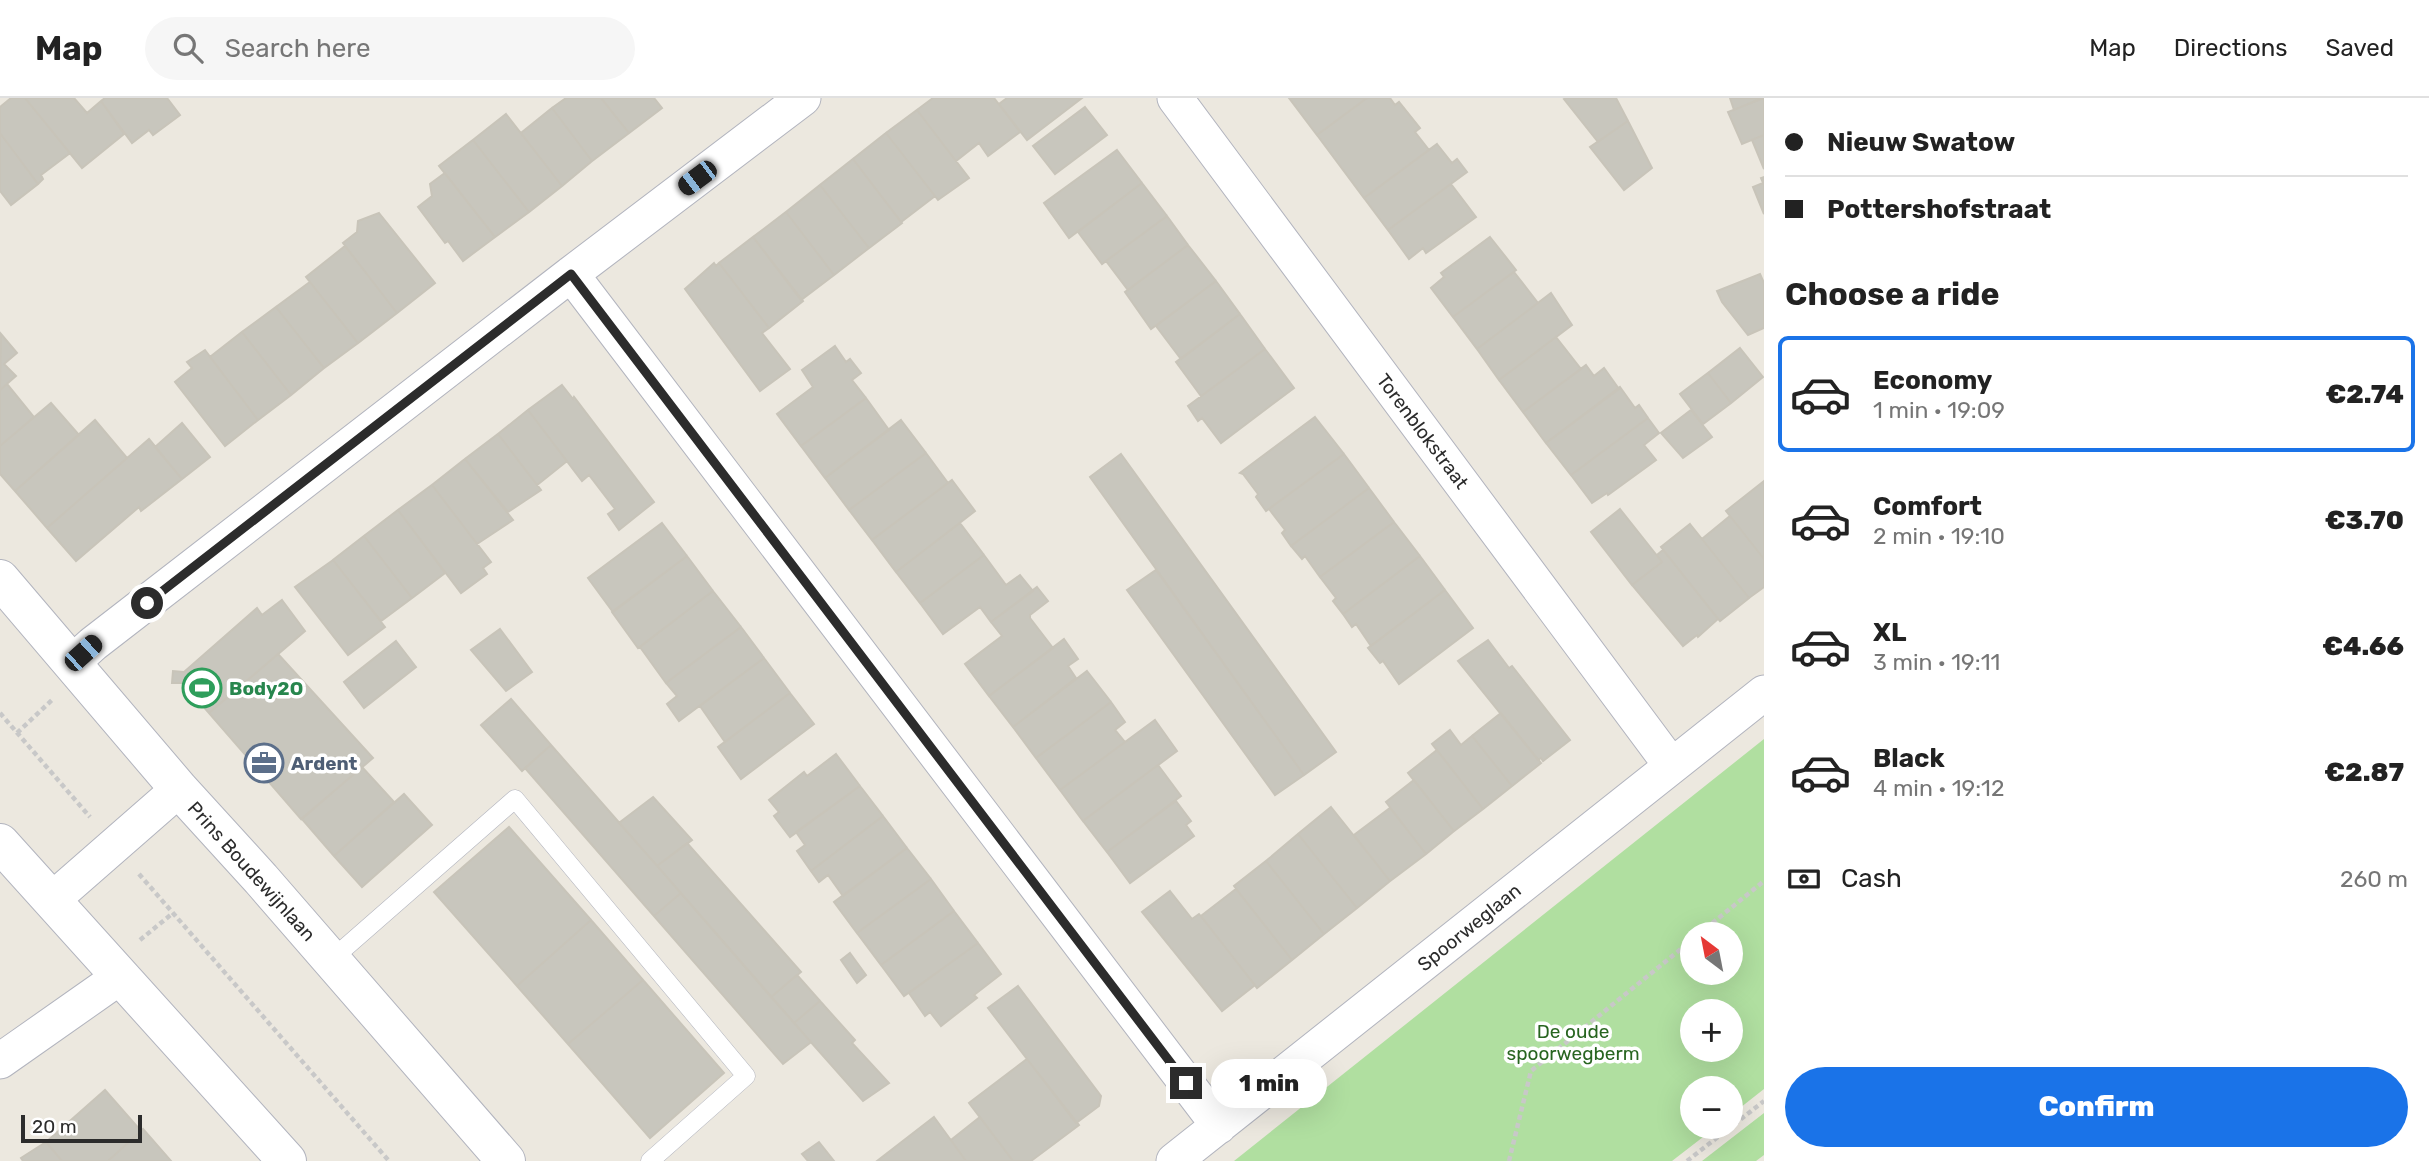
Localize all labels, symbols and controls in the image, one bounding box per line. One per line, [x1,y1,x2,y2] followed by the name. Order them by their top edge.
[145,17,635,80] search box
[35,29,103,68] text: Map
[169,29,207,67] icon: search
[225,33,370,64] text: Search here
[2089,34,2136,62] text: Map
[2174,34,2287,62] text: Directions
[2325,34,2394,62] text: Saved
[1827,127,2015,158] text: Nieuw Swatow
[674,157,721,199] car
[1827,194,2051,225] text: Pottershofstraat
[1785,275,1999,313] text: Choose a ride
[1789,363,1852,426] icon: car
[1873,365,1992,396] text: Economy
[1372,369,1474,494] street label: Torenblokstraat
[2325,379,2404,410] text: €2.74
[1873,396,2005,424] text: 1 min · 19:09
[1789,489,1852,552] icon: car
[1873,491,1982,522] text: Comfort
[2325,505,2404,536] text: €3.70
[1873,522,2005,550] text: 2 min · 19:10
[131,587,163,619] route start
[1789,615,1852,678] icon: car
[1873,617,1906,648] text: XL
[61,631,106,675] car
[2322,631,2404,662] text: €4.66
[1873,648,2000,676] text: 3 min · 19:11
[181,667,223,709] sports icon: Body2O
[229,677,303,700] place label: Body2O
[1789,741,1852,804] icon: car
[243,742,285,784] office icon: Ardent
[1873,743,1945,774] text: Black
[291,752,358,775] place label: Ardent
[2324,757,2404,788] text: €2.87
[1873,774,2004,802] text: 4 min · 19:12
[183,797,320,946] street label: Prins Boudewijnlaan
[1785,860,1823,898] icon: cash
[1841,863,1902,894] text: Cash
[2340,865,2408,893] text: 260 m
[1413,879,1526,976] street label: Spoorweglaan
[1680,922,1743,985] north arrow
[1680,922,1743,1139] map controls
[1680,999,1743,1062] button: +
[1506,1020,1640,1065] park label: De oude spoorwegberm
[1210,1058,1326,1108] callout: 1 min
[1170,1067,1202,1099] route end
[1785,1067,2408,1147] button: Confirm
[1239,1069,1299,1097] text: 1 min
[1680,1076,1743,1139] button: −
[21,1112,142,1144] scale bar
[32,1115,77,1138] text: 20 m

